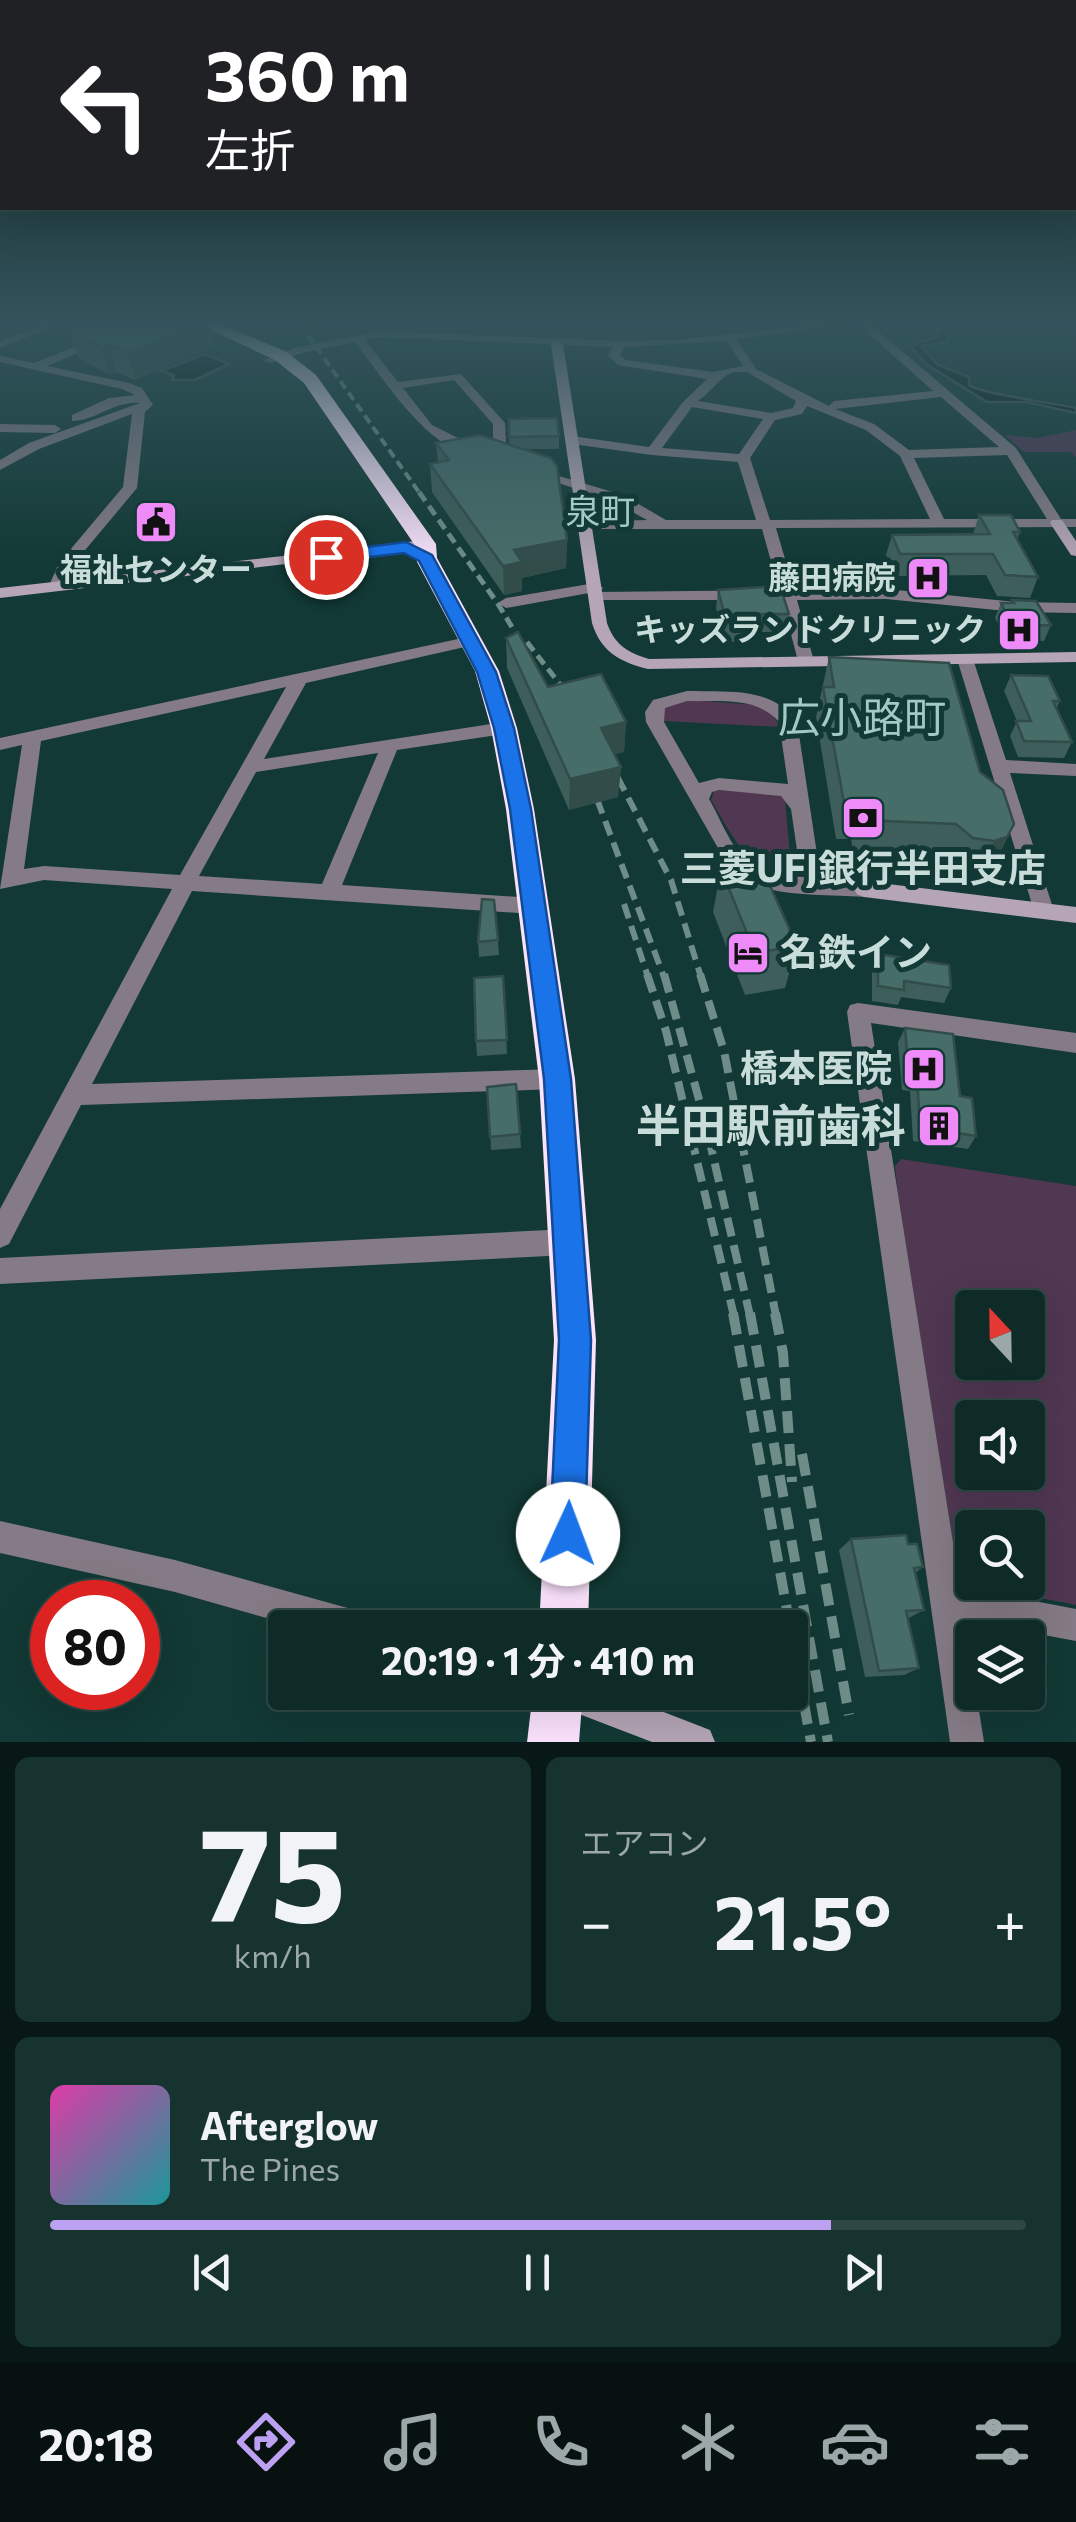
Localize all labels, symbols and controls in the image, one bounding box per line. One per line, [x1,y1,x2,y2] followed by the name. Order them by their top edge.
[205,30,410,115] text: 360 m
[40,40,170,170] icon: left
[205,121,295,176] text: 左折
[565,488,635,531] district label: 泉町
[133,499,179,545] public building icon: 福祉センター
[284,515,369,600] pin
[299,530,354,585] icon: arrive
[60,548,252,588] place label: 福祉センター
[905,555,951,601] hospital icon: 藤田病院
[768,556,896,596] place label: 藤田病院
[996,607,1042,653] hospital icon: キッズランドクリニック
[634,608,986,648] place label: キッズランドクリニック
[778,690,946,742] district label: 広小路町
[840,795,886,841] bank icon: 三菱UFJ銀行半田支店
[680,843,1046,890] place label: 三菱UFJ銀行半田支店
[780,927,932,974] place label: 名鉄イン
[725,930,771,976] hotel icon: 名鉄イン
[740,1043,892,1090] place label: 橋本医院
[901,1046,947,1092] hospital icon: 橋本医院
[636,1096,906,1151] place label: 半田駅前歯科
[916,1103,962,1149] building icon: 半田駅前歯科
[955,1290,1045,1380] north arrow
[955,1290,1045,1710] map controls
[955,1400,1045,1490] button: sound
[516,1482,620,1586] position arrow
[955,1510,1045,1600] button: search
[30,1580,160,1710] speed limit sign: 80
[955,1620,1045,1710] button: layers
[381,1636,695,1683] text: 20:19 · 1 分 · 410 m
[200,1790,346,1949] text: 75
[581,1822,709,1862] text: エアコン
[714,1874,892,1965] text: 21.5°
[581,1887,612,1954] text: −
[994,1887,1026,1954] text: +
[234,1935,312,1975] text: km/h
[200,2101,378,2148] text: Afterglow
[200,2148,340,2188] text: The Pines
[185,2245,240,2300] icon: previous
[510,2245,565,2300] icon: pause
[836,2245,891,2300] icon: next
[231,2407,301,2477] icon: directions
[378,2407,448,2477] icon: music
[526,2407,596,2477] icon: phone
[673,2407,743,2477] icon: climate
[820,2407,890,2477] icon: car
[967,2407,1037,2477] icon: filters
[39,2415,154,2470] text: 20:18

